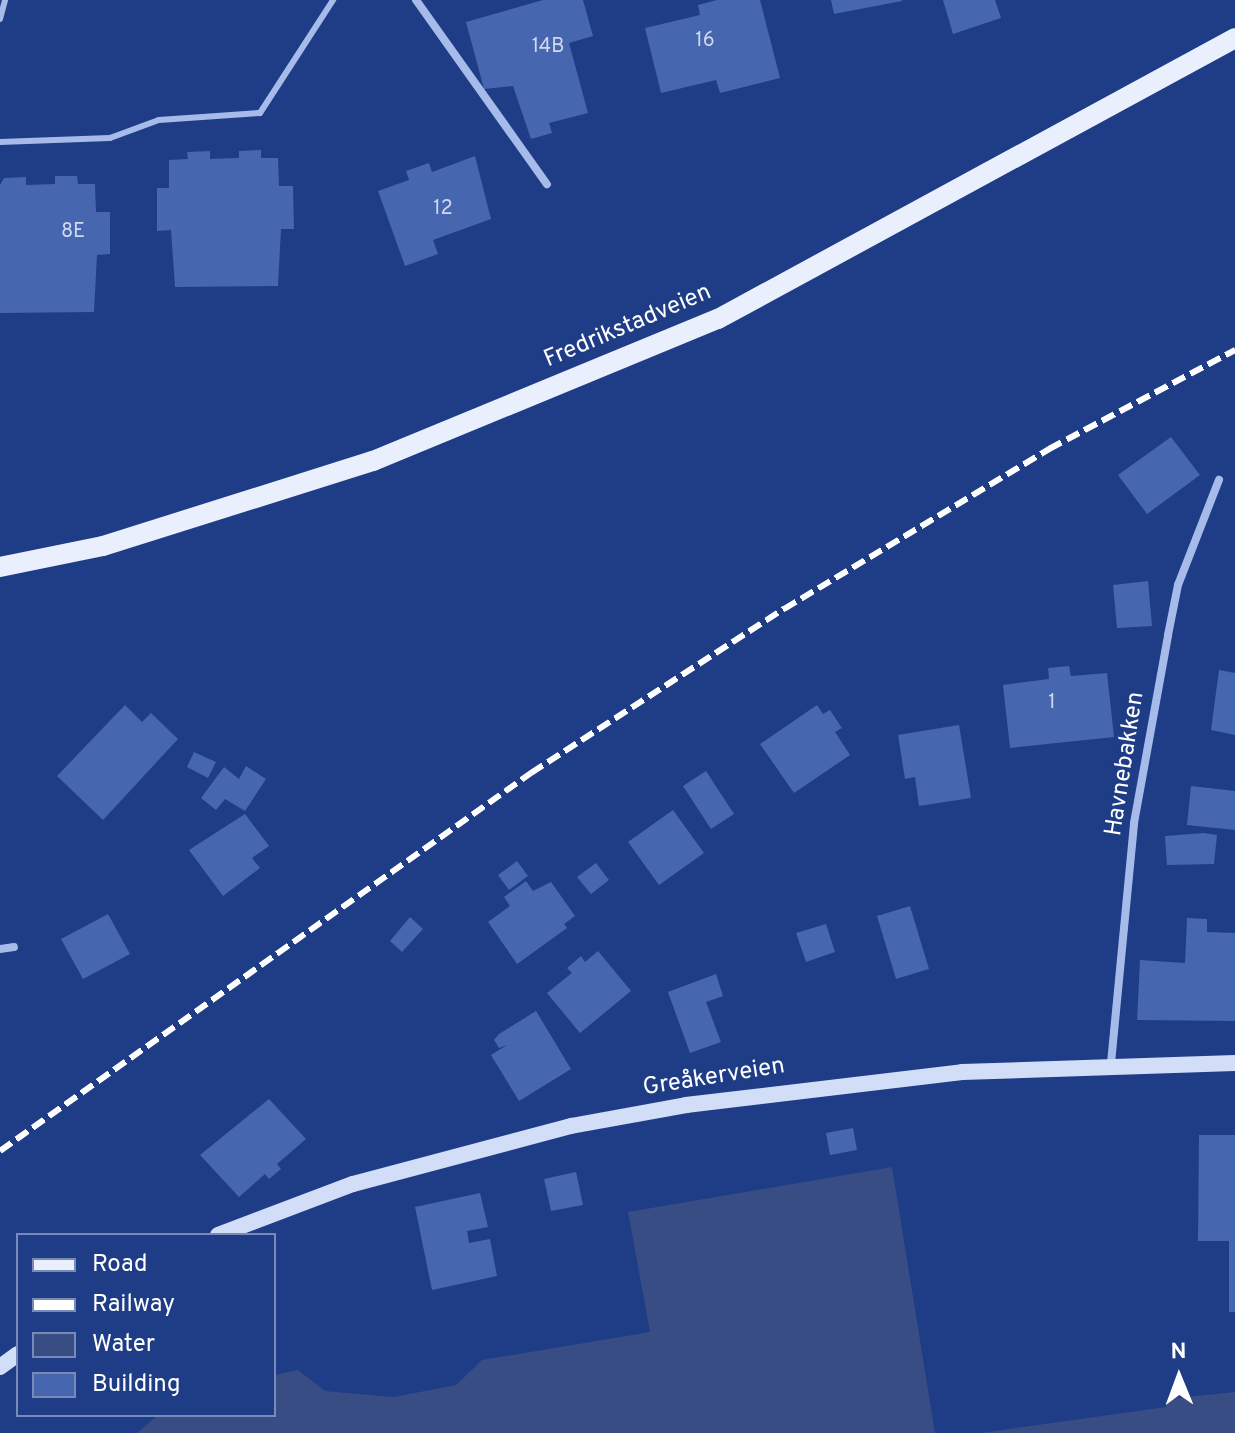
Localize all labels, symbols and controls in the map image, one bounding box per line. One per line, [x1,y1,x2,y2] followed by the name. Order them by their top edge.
[695,29,715,53] house number: 16
[532,35,564,59] house number: 14B
[433,197,453,221] house number: 12
[61,220,85,244] house number: 8E
[540,279,716,375] street label: Fredrikstadveien
[1100,690,1152,838] street label: Havnebakken
[1048,691,1056,715] house number: 1
[641,1053,787,1103] street label: Greåkerveien
[16,1233,276,1417] legend
[92,1250,148,1280] text: Road
[92,1290,175,1320] text: Railway
[92,1330,155,1360] text: Water
[1139,1337,1219,1417] north arrow
[1170,1339,1187,1366] text: N
[92,1370,181,1400] text: Building

